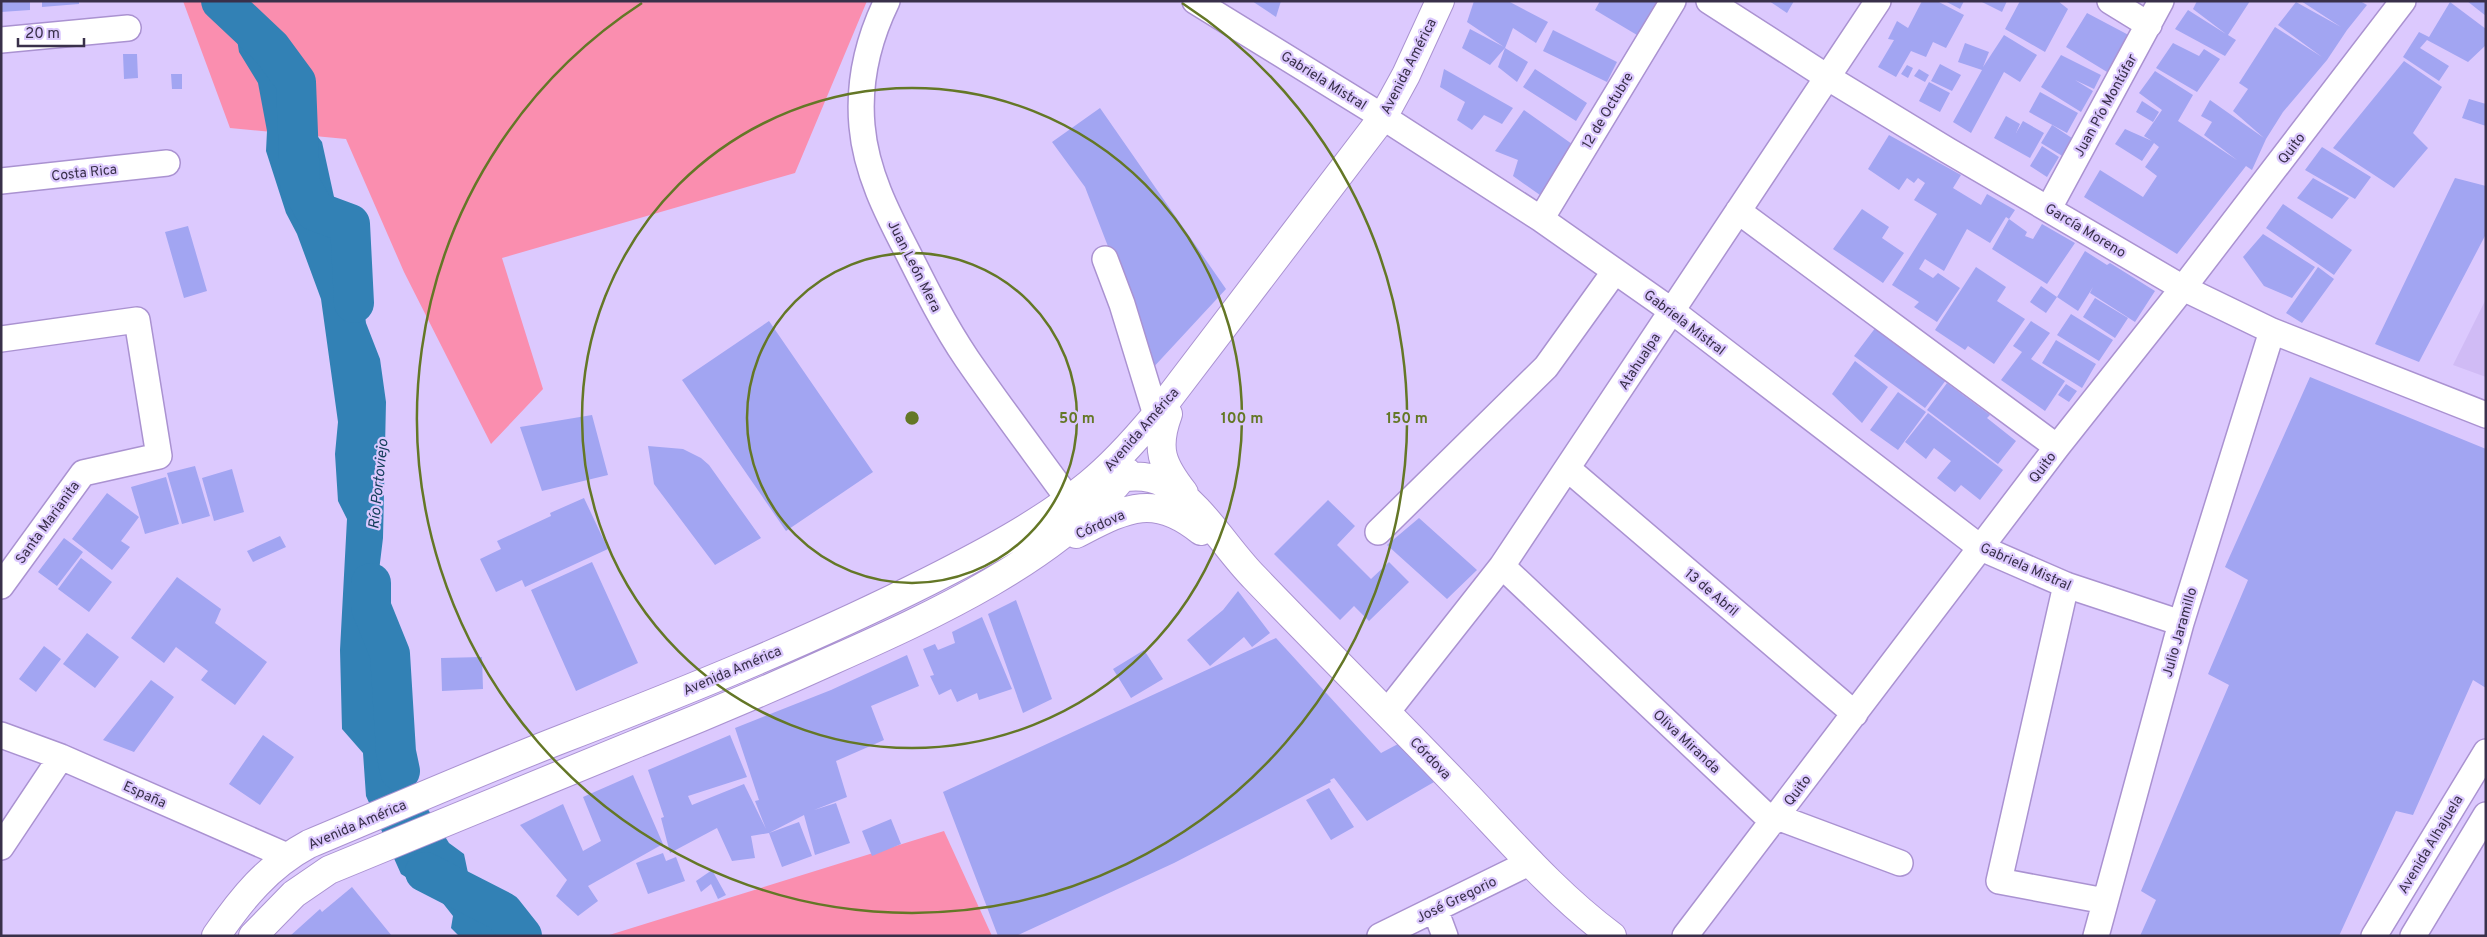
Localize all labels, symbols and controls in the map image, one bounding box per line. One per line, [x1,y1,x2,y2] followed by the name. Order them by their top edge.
[18,15,84,47] scale bar
[1378,16,1441,117] street label: Avenida América
[25,25,60,44] text: 20 m
[1277,48,1369,114] street label: Gabriela Mistral
[2071,51,2142,160] street label: Juan Pío Montúfar
[1579,70,1638,152] street label: 12 de Octubre
[2275,130,2310,168] street label: Quito
[50,162,118,185] street label: Costa Rica
[2042,201,2129,262] street label: García Moreno
[883,218,944,315] street label: Juan León Mera
[1640,287,1728,359] street label: Gabriela Mistral
[1616,330,1665,393] street label: Atahualpa
[1101,385,1183,475] street label: Avenida América
[903,409,921,427] centre of rings
[1059,410,1095,429] text: 50 m
[1221,410,1263,429] text: 100 m
[1386,410,1428,429] text: 150 m
[365,438,394,530] water label: Río Portoviejo
[2026,449,2061,487] street label: Quito
[12,478,84,568] street label: Santa Marianita
[1073,507,1128,544] street label: Córdova
[1977,540,2073,595] street label: Gabriela Mistral
[1681,566,1741,621] street label: 13 de Abril
[2160,586,2201,679] street label: Julio Jaramillo
[681,643,784,700] street label: Avenida América
[1649,707,1723,778] street label: Oliva Miranda
[1406,734,1454,784] street label: Córdova
[1781,772,1816,810] street label: Quito
[120,778,169,812] street label: España
[2395,792,2467,897] street label: Avenida Alhajuela
[306,797,409,854] street label: Avenida América
[1414,873,1500,927] street label: José Gregorio

